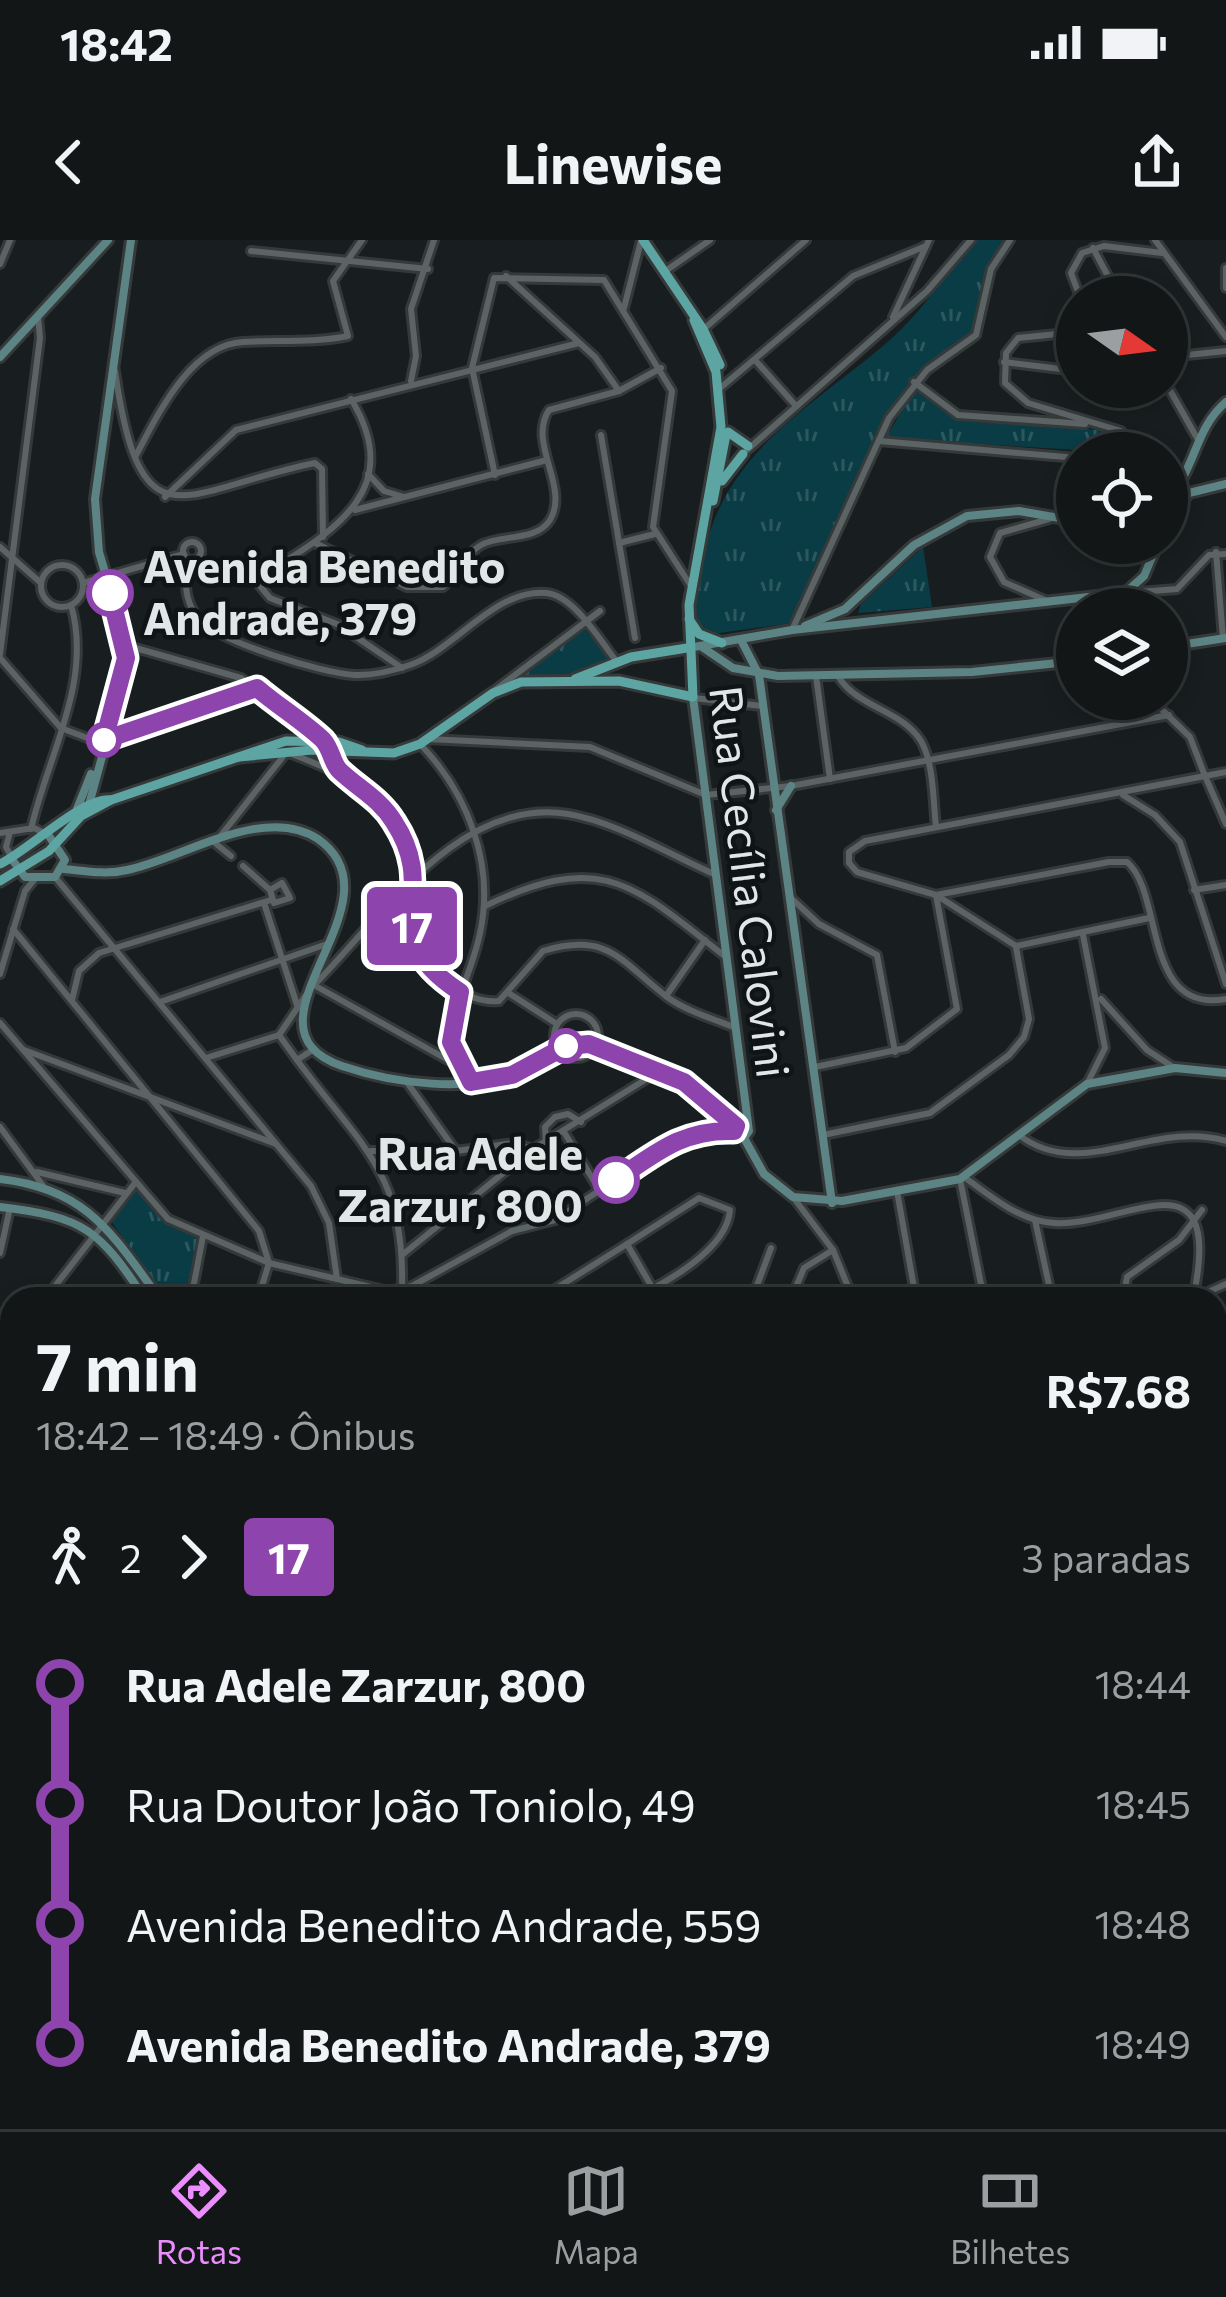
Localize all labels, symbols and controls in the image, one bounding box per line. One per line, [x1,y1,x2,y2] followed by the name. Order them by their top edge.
[60,15,173,70] text: 18:42
[36,129,102,195] icon: back
[504,129,722,195] text: Linewise
[1124,129,1190,195] icon: share
[1056,276,1188,408] north arrow
[1056,276,1188,720] map controls
[1056,432,1188,564] button: locate
[143,537,505,644] place label: Avenida Benedito Andrade, 379
[88,571,132,615] marker: Avenida Benedito Andrade, 379
[1056,588,1188,720] button: layers
[700,682,803,1081] street label: Rua Cecília Calovini
[88,724,120,756] unlabelled marker
[358,887,466,965] line badge: 17
[391,900,433,952] text: 17
[550,1030,582,1062] unlabelled marker
[337,1124,583,1231] place label: Rua Adele Zarzur, 800
[594,1158,638,1202] marker: Rua Adele Zarzur, 800
[36,1324,199,1405] text: 7 min
[1046,1362,1191,1417] text: R$7.68
[36,1410,416,1458] text: 18:42 – 18:49 · Ônibus
[36,1524,102,1590] icon: walk
[160,1524,226,1590] icon: forward
[268,1531,310,1583] text: 17
[120,1533,142,1581] text: 2
[1022,1533,1191,1581] text: 3 paradas
[126,1656,586,1711] text: Rua Adele Zarzur, 800
[1095,1659,1191,1707] text: 18:44
[126,1776,696,1831] text: Rua Doutor João Toniolo, 49
[1096,1779,1191,1827] text: 18:45
[126,1896,762,1951] text: Avenida Benedito Andrade, 559
[1094,1899,1191,1947] text: 18:48
[126,2016,771,2071] text: Avenida Benedito Andrade, 379
[1094,2019,1191,2067] text: 18:49
[156,2158,242,2271] tab: Rotas
[554,2158,639,2271] tab: Mapa
[950,2158,1070,2271] tab: Bilhetes

